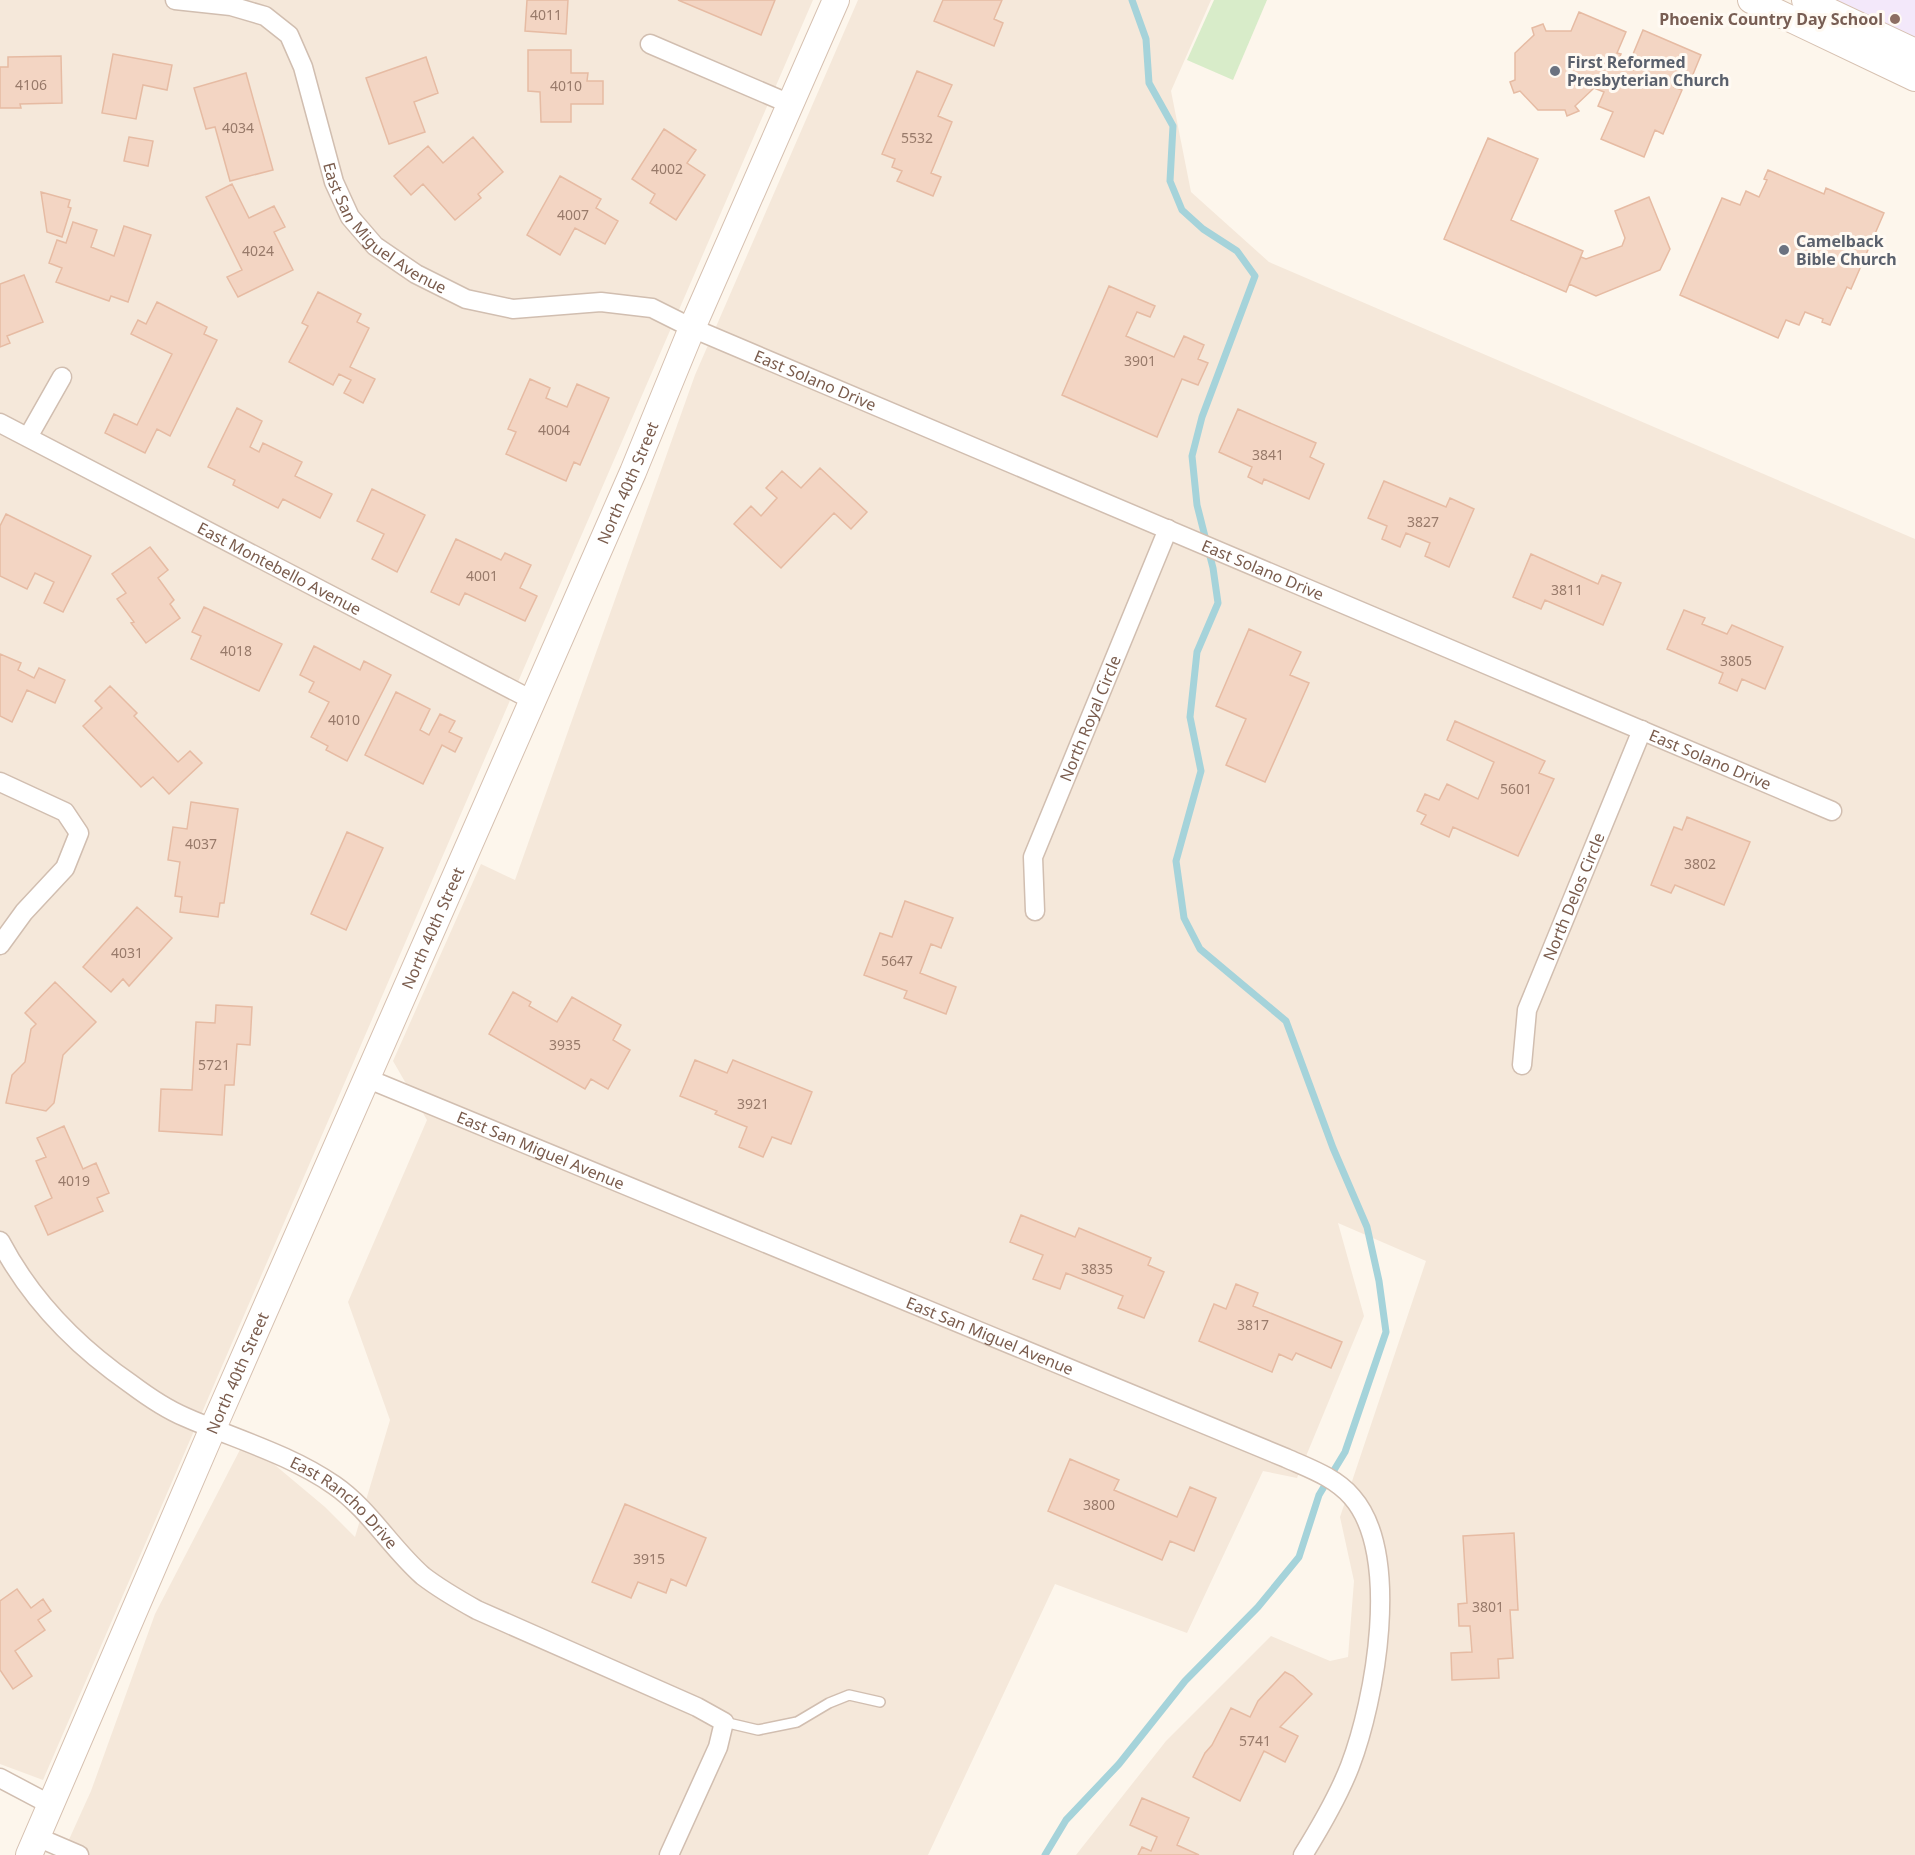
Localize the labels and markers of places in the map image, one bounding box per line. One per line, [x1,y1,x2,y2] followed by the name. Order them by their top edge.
[1659,8,1883,30] place label: Phoenix Country Day School
[1888,12,1902,26] marker: Phoenix Country Day School
[1567,51,1729,91] place label: First Reformed Presbyterian Church
[1548,64,1562,78] marker: First Reformed Presbyterian Church
[1796,230,1897,270] place label: Camelback Bible Church
[1777,243,1791,257] marker: Camelback Bible Church

